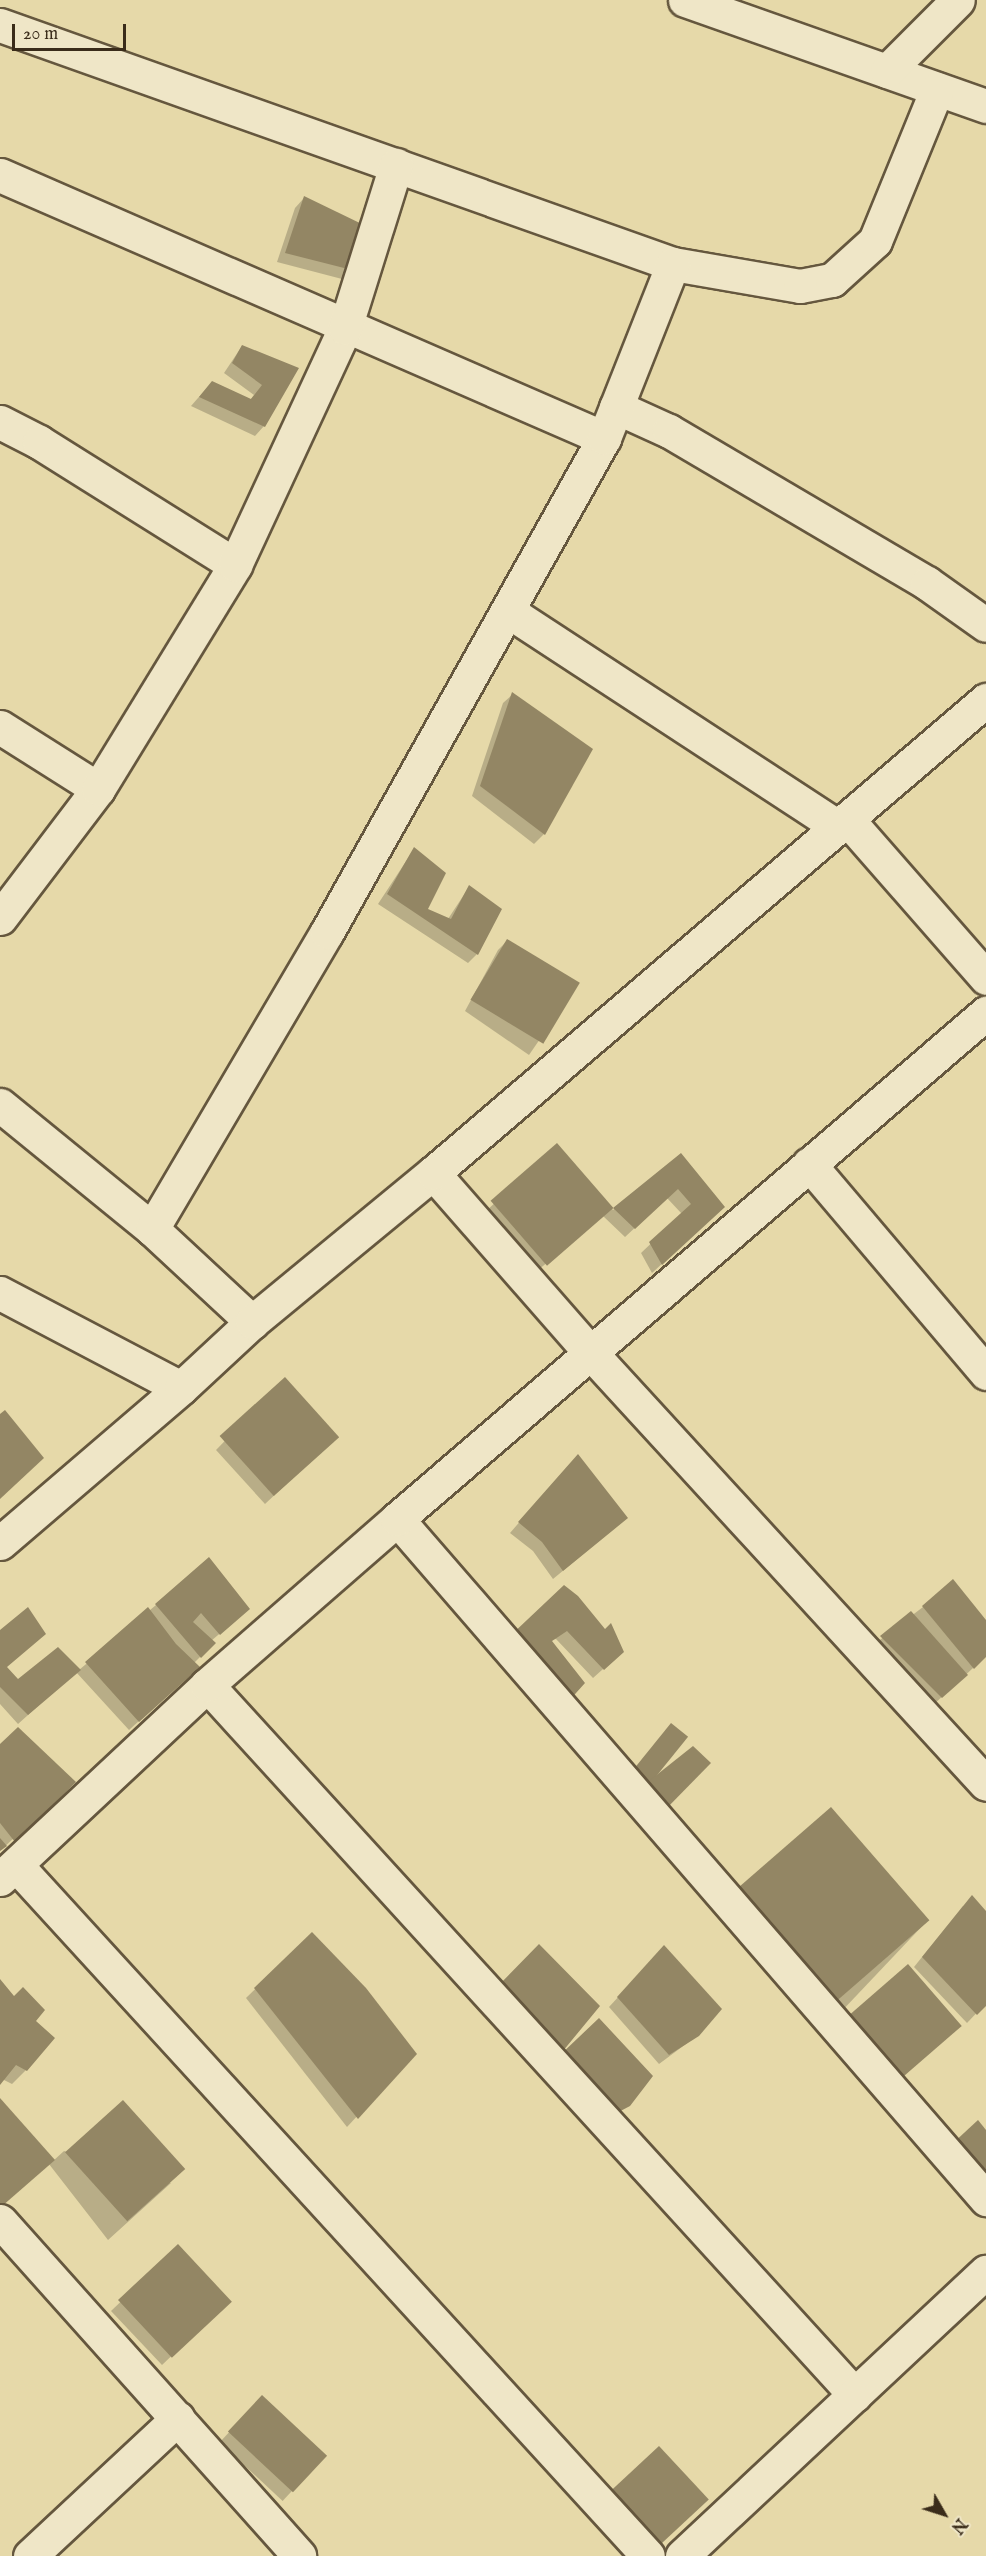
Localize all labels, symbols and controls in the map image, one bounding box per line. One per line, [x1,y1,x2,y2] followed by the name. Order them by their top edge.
[15,12,129,50] scale bar
[23,23,58,46] text: 20 m
[914,2484,974,2544] north arrow
[946,2514,970,2537] text: N

